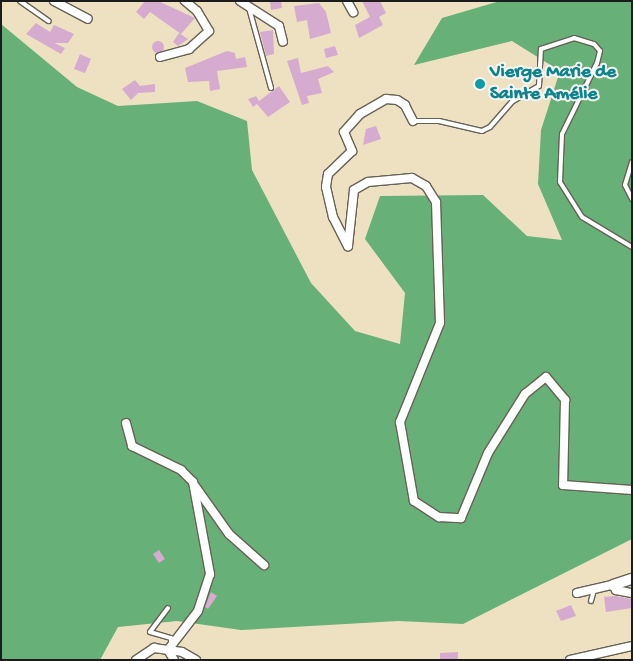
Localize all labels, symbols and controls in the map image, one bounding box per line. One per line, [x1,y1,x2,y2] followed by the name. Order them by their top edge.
[490,62,616,106] place label: Vierge Marie de Sainte Amélie
[474,78,486,90] marker: Vierge Marie de Sainte Amélie

